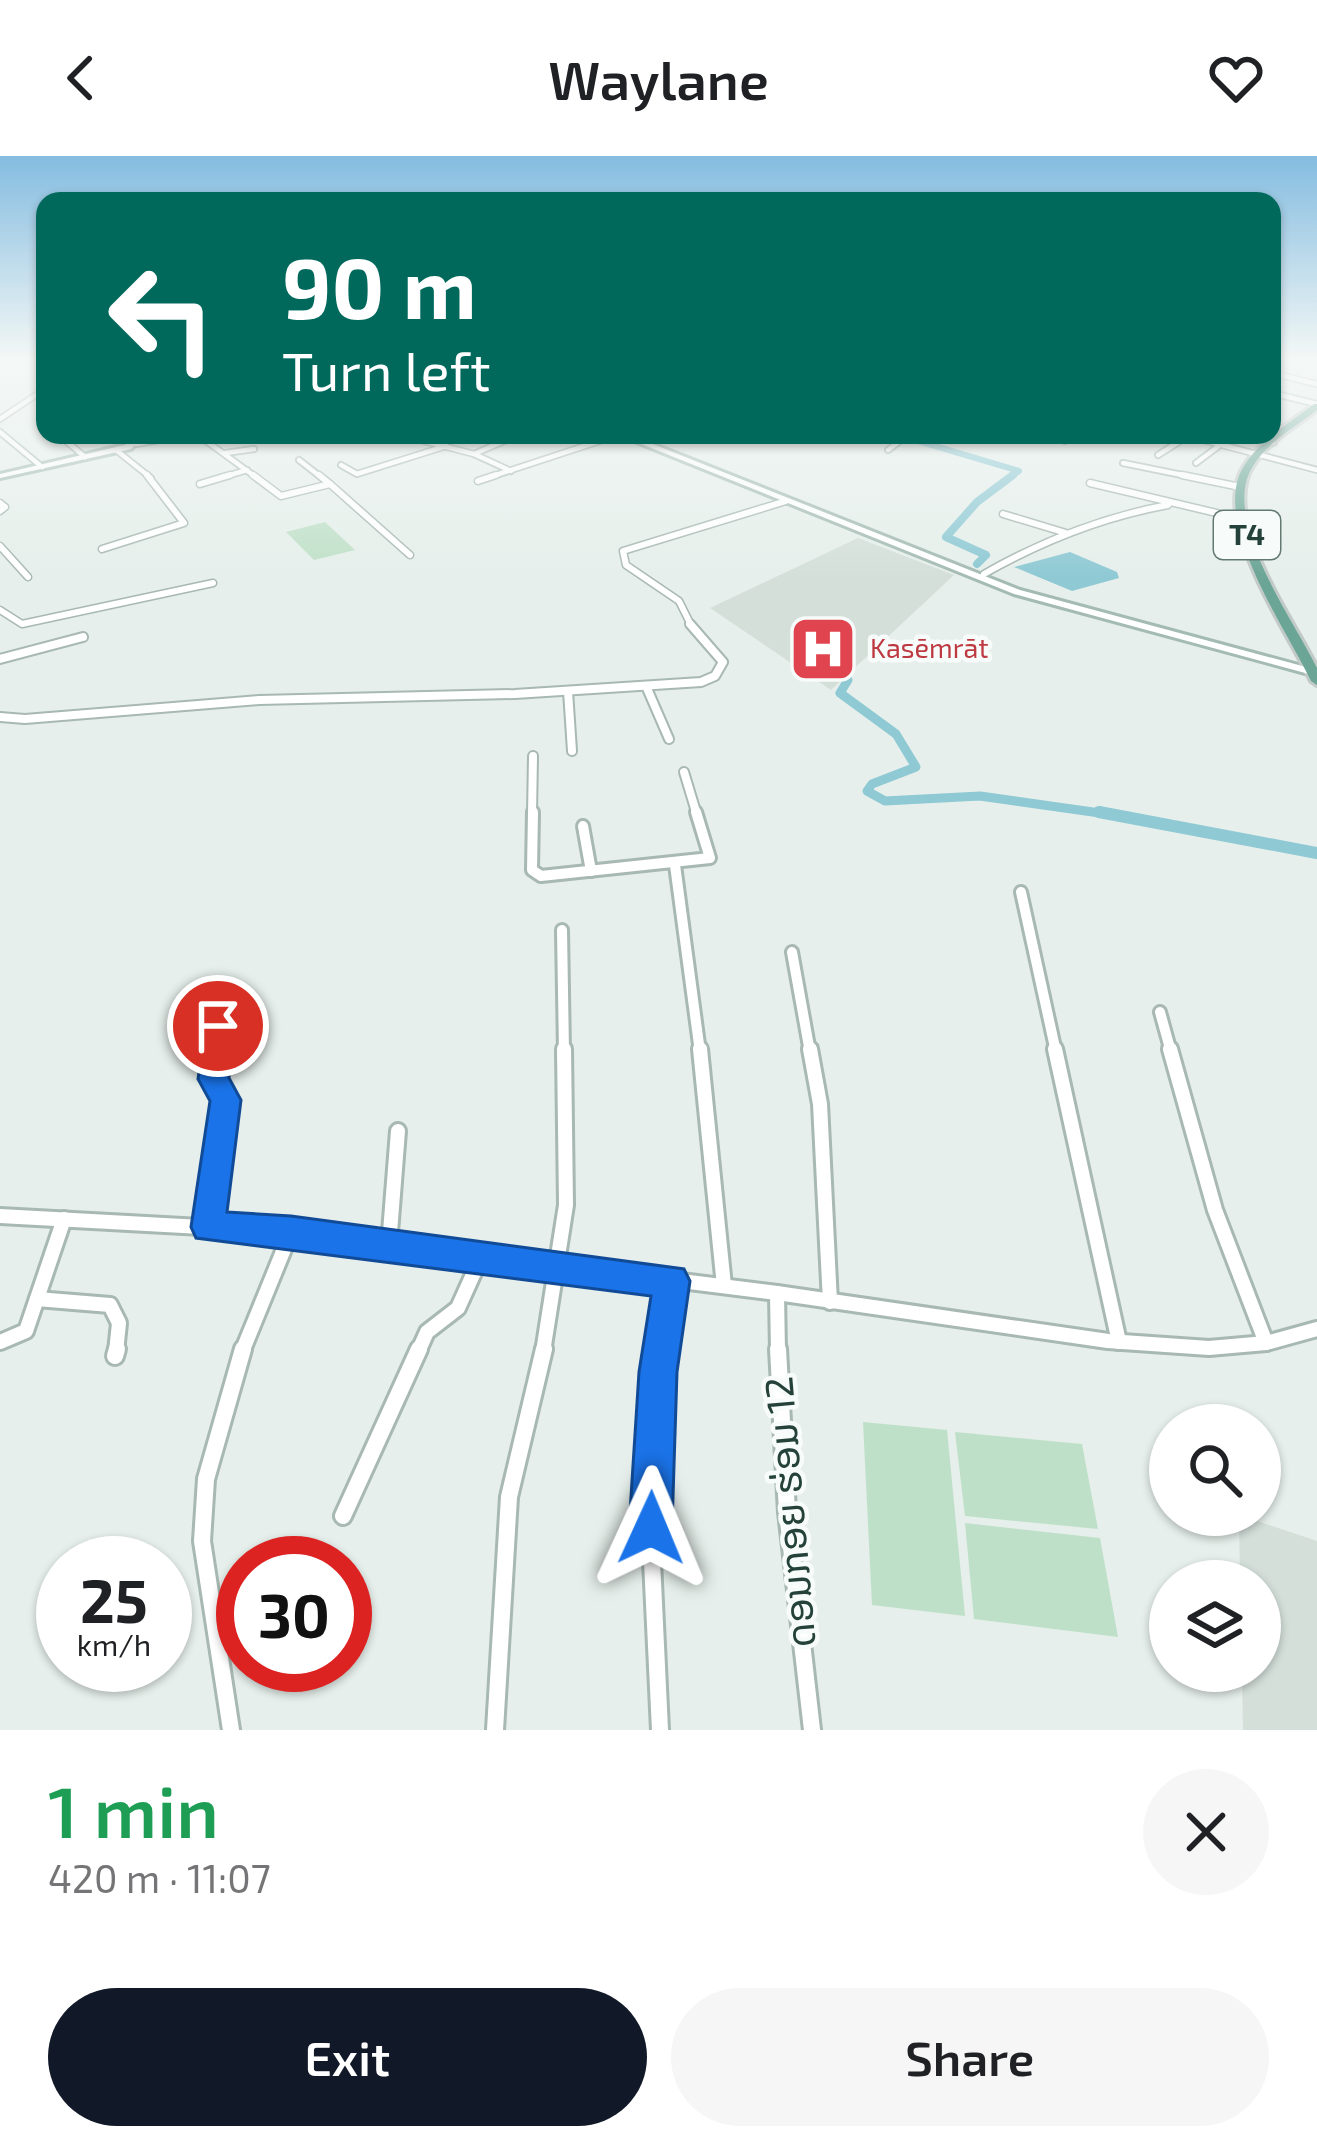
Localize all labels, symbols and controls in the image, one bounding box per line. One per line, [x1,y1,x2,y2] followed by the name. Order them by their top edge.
[48,45,114,111] icon: back
[1203,45,1269,111] icon: heart
[548,46,769,111] text: Waylane
[282,235,477,336] text: 90 m
[84,240,240,396] icon: left
[282,337,491,402] text: Turn left
[1214,511,1280,559] road number: T4
[788,614,858,684] hospital icon: Kasēmrāt
[870,631,989,663] place label: Kasēmrāt
[167,975,269,1077] pin
[185,993,251,1059] icon: arrive
[753,1375,824,1650] street label: ດອນກອຍ ຮ່ອມ 12
[1149,1404,1281,1692] map controls
[1149,1404,1281,1536] button: search
[588,1465,714,1591] position arrow
[216,1536,372,1692] speed limit sign: 30
[1149,1560,1281,1692] button: layers
[80,1563,148,1635] text: 25
[77,1626,151,1662] text: km/h
[48,1766,219,1852] text: 1 min
[1143,1769,1269,1895] button: close
[48,1854,271,1901] text: 420 m · 11:07
[48,1988,647,2126] button: Exit
[671,1988,1269,2126] button: Share

